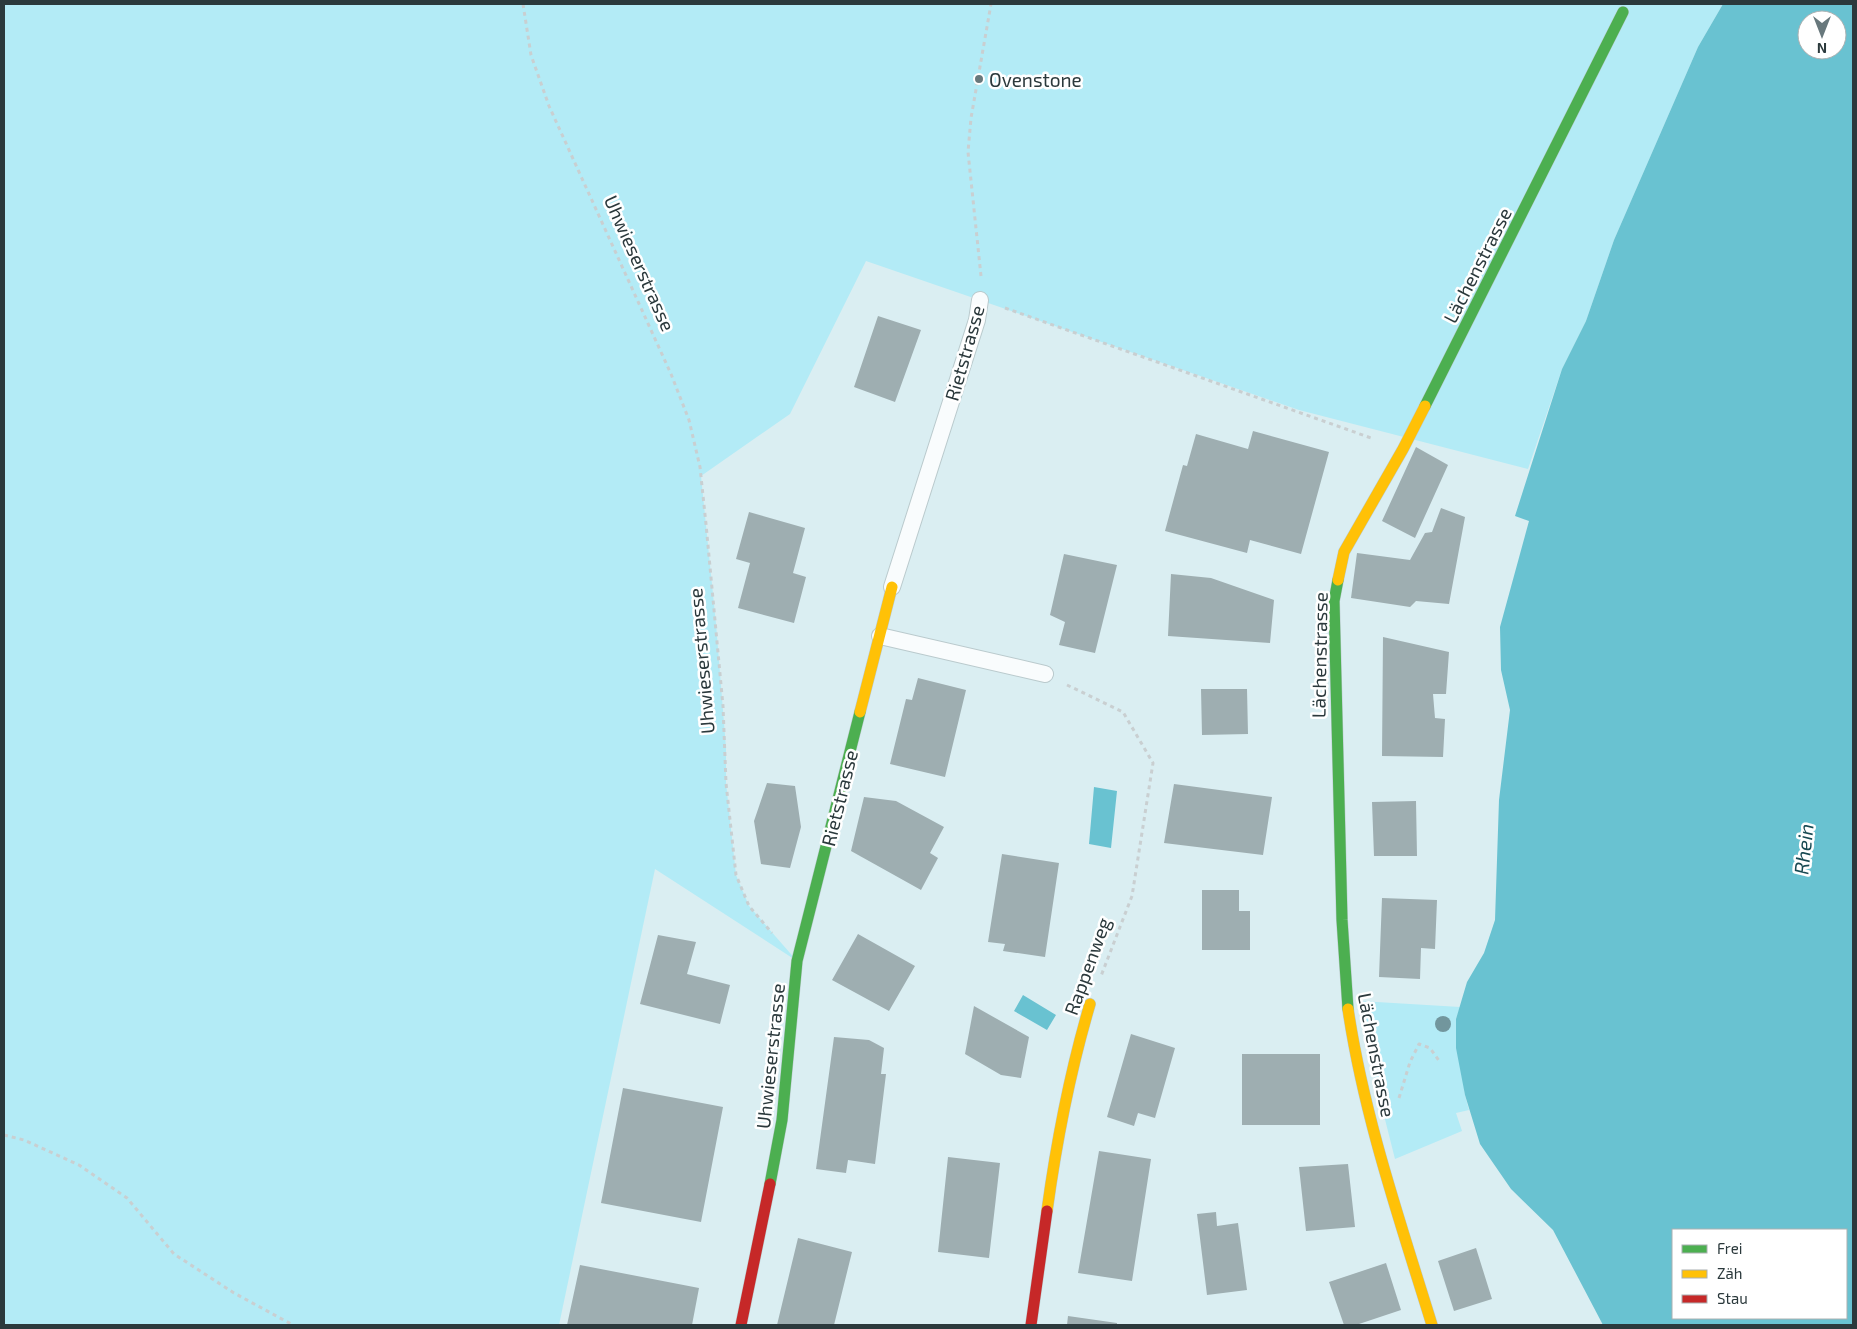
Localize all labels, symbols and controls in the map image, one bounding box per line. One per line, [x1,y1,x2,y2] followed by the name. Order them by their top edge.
[1797,10,1847,60] north arrow
[1817,40,1827,57] text: N
[989,68,1082,91] place label: Ovenstone
[973,73,985,85] marker: Ovenstone
[600,192,680,334] street label: Uhwieserstrasse
[1438,204,1516,326] street label: Lächenstrasse
[939,303,989,403] street label: Rietstrasse
[683,587,719,735] street label: Uhwieserstrasse
[1306,592,1332,718] street label: Lächenstrasse
[816,747,862,849] street label: Rietstrasse
[1788,822,1818,876] water label: Rhein
[1059,914,1115,1018] street label: Rappenweg
[751,982,789,1130] street label: Uhwieserstrasse
[1354,991,1400,1119] street label: Lächenstrasse
[1672,1229,1847,1319] legend
[1717,1239,1742,1257] text: Frei
[1717,1264,1742,1282] text: Zäh
[1717,1289,1748,1307] text: Stau

